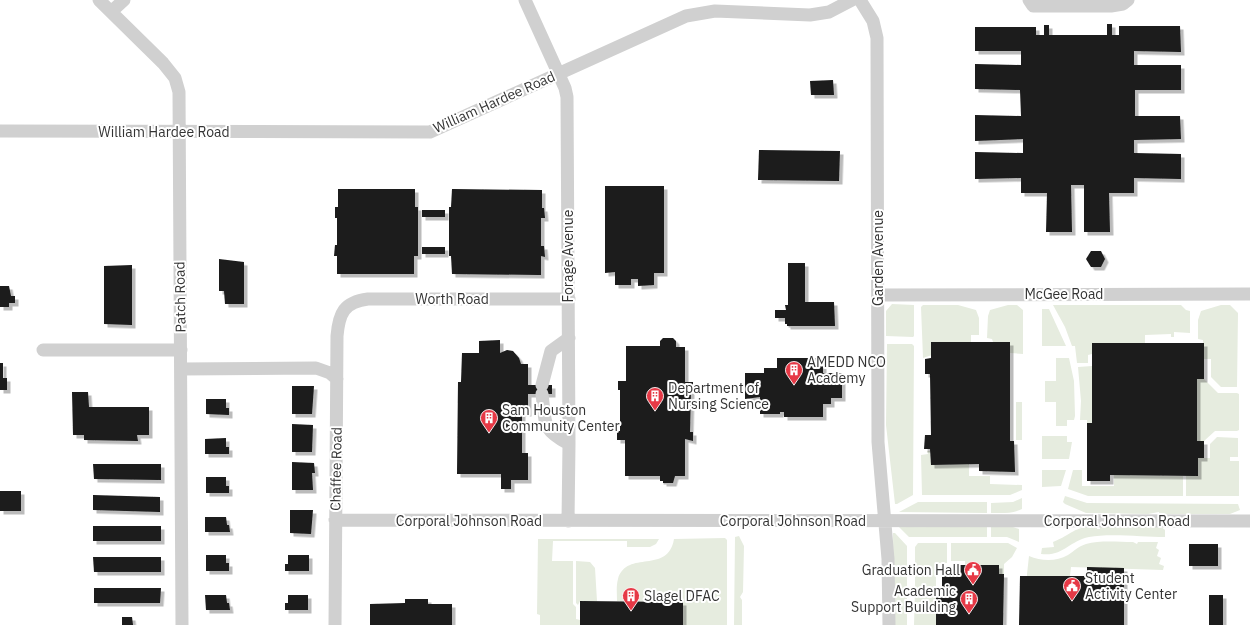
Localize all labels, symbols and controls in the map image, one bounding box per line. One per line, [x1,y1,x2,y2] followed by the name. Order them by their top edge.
[430,67,558,137] street label: William Hardee Road
[98,123,230,141] street label: William Hardee Road
[559,209,577,302] street label: Forage Avenue
[869,210,887,306] street label: Garden Avenue
[170,261,190,333] street label: Patch Road
[1024,285,1104,303] street label: McGee Road
[415,290,489,308] street label: Worth Road
[807,353,886,387] place label: AMEDD NCO Academy
[784,360,804,385] building icon: AMEDD NCO Academy
[668,379,769,413] place label: Department of Nursing Science
[645,386,665,411] building icon: Department of Nursing Science
[502,401,620,435] place label: Sam Houston Community Center
[479,408,499,433] building icon: Sam Houston Community Center
[326,427,346,511] street label: Chaffee Road
[396,512,542,530] street label: Corporal Johnson Road
[720,512,866,530] street label: Corporal Johnson Road
[1044,512,1190,530] street label: Corporal Johnson Road
[963,560,983,585] public building icon: Graduation Hall
[862,561,960,579] place label: Graduation Hall
[1085,569,1177,603] place label: Student Activity Center
[1062,576,1082,601] public building icon: Student Activity Center
[851,582,957,616] place label: Academic Support Building
[621,586,641,611] building icon: Slagel DFAC
[644,587,720,605] place label: Slagel DFAC
[959,589,979,614] building icon: Academic Support Building

